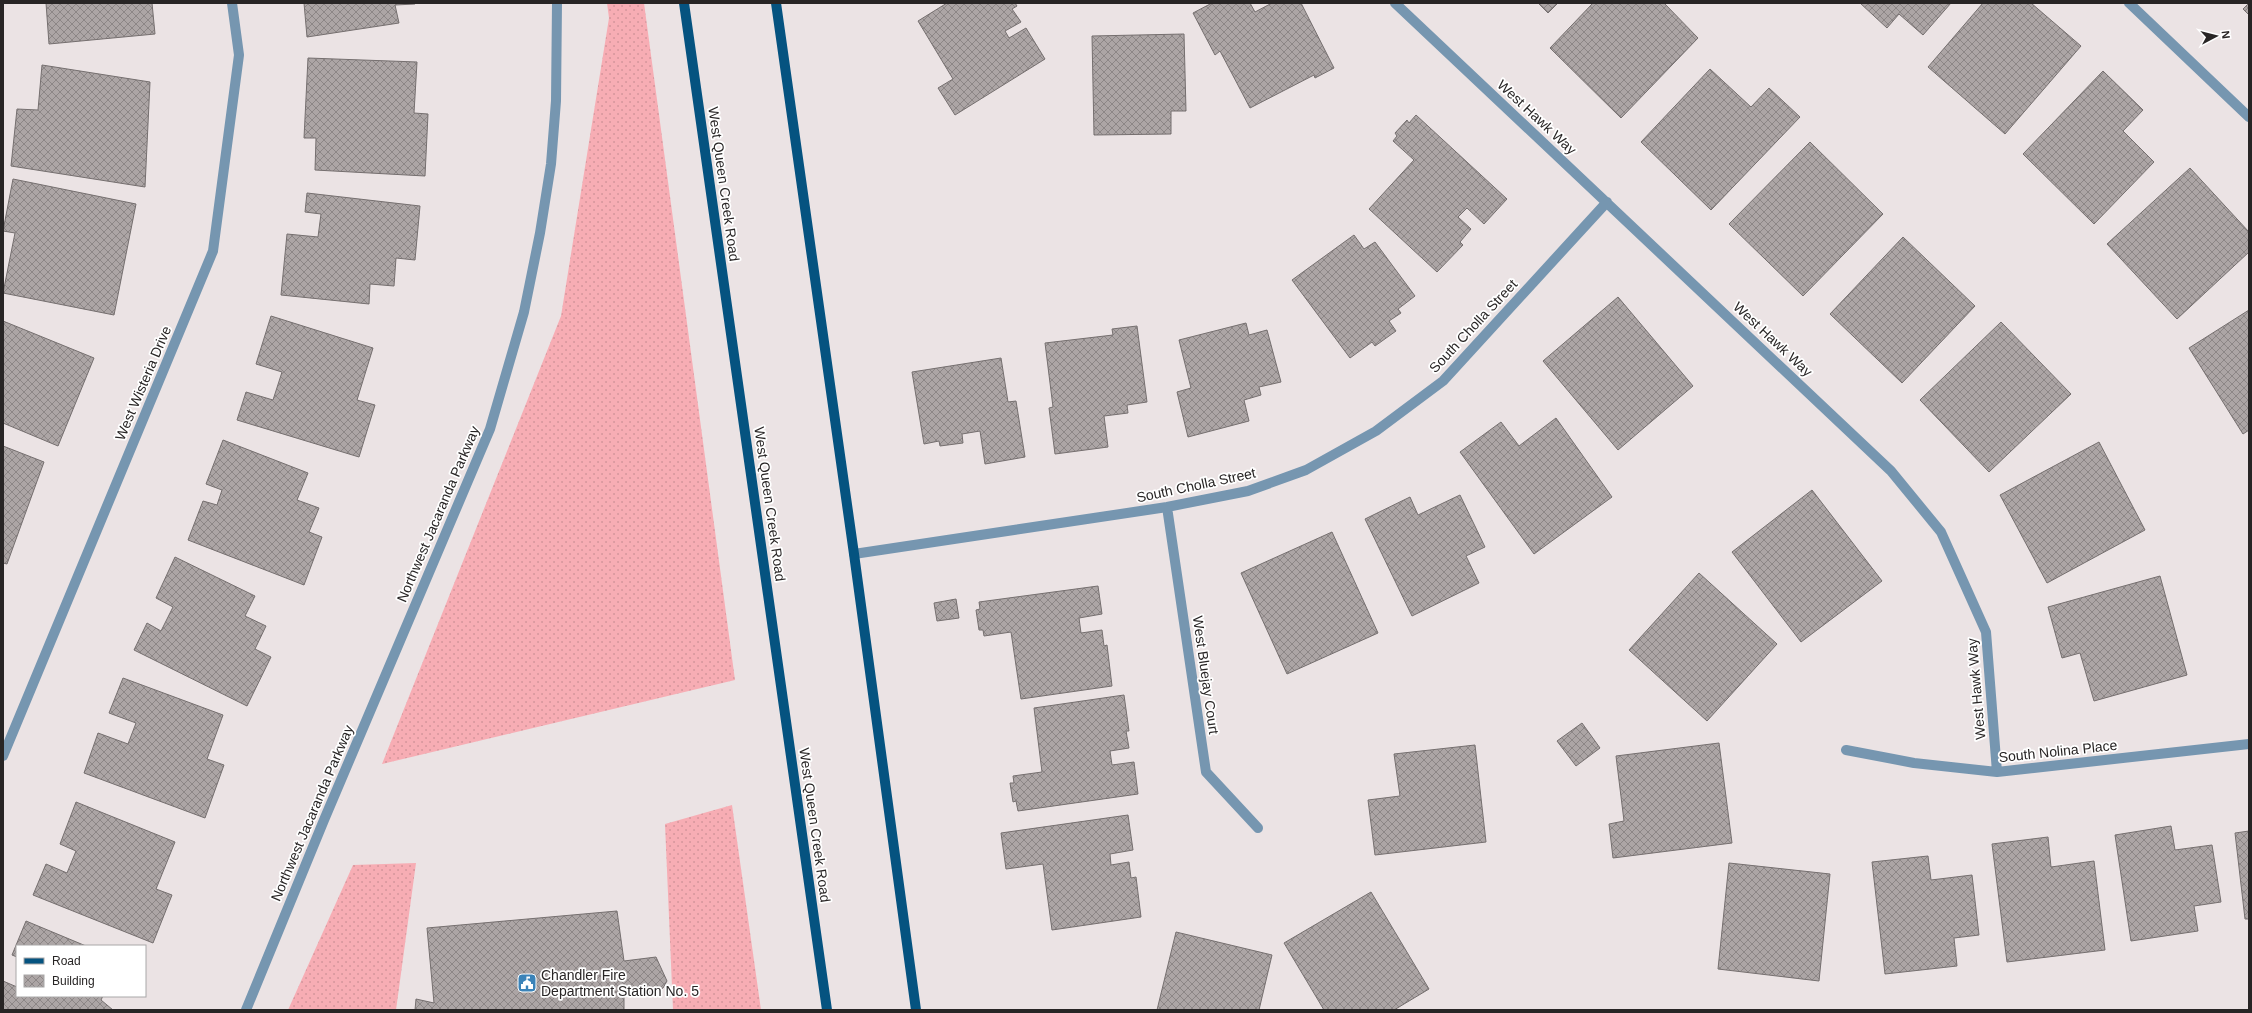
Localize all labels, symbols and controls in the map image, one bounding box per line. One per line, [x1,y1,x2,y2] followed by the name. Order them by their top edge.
[2196,16,2236,56] north arrow
[2219,30,2232,40] text: N
[1494,76,1580,158] street label: West Hawk Way
[705,106,743,262] street label: West Queen Creek Road
[1426,276,1520,376] street label: South Cholla Street
[1730,298,1816,380] street label: West Hawk Way
[112,323,174,443] street label: West Wisteria Drive
[394,423,482,605] street label: Northwest Jacaranda Parkway
[751,426,789,582] street label: West Queen Creek Road
[1135,465,1257,505] street label: South Cholla Street
[1190,615,1222,735] street label: West Bluejay Court
[1964,638,1988,740] street label: West Hawk Way
[268,722,356,904] street label: Northwest Jacaranda Parkway
[1998,737,2118,765] street label: South Nolina Place
[796,747,834,903] street label: West Queen Creek Road
[16,945,146,997] legend
[52,954,81,968] text: Road
[541,967,699,999] place label: Chandler Fire Department Station No. 5
[516,972,538,994] public building icon: Chandler Fire Department Station No. 5
[52,974,95,988] text: Building

